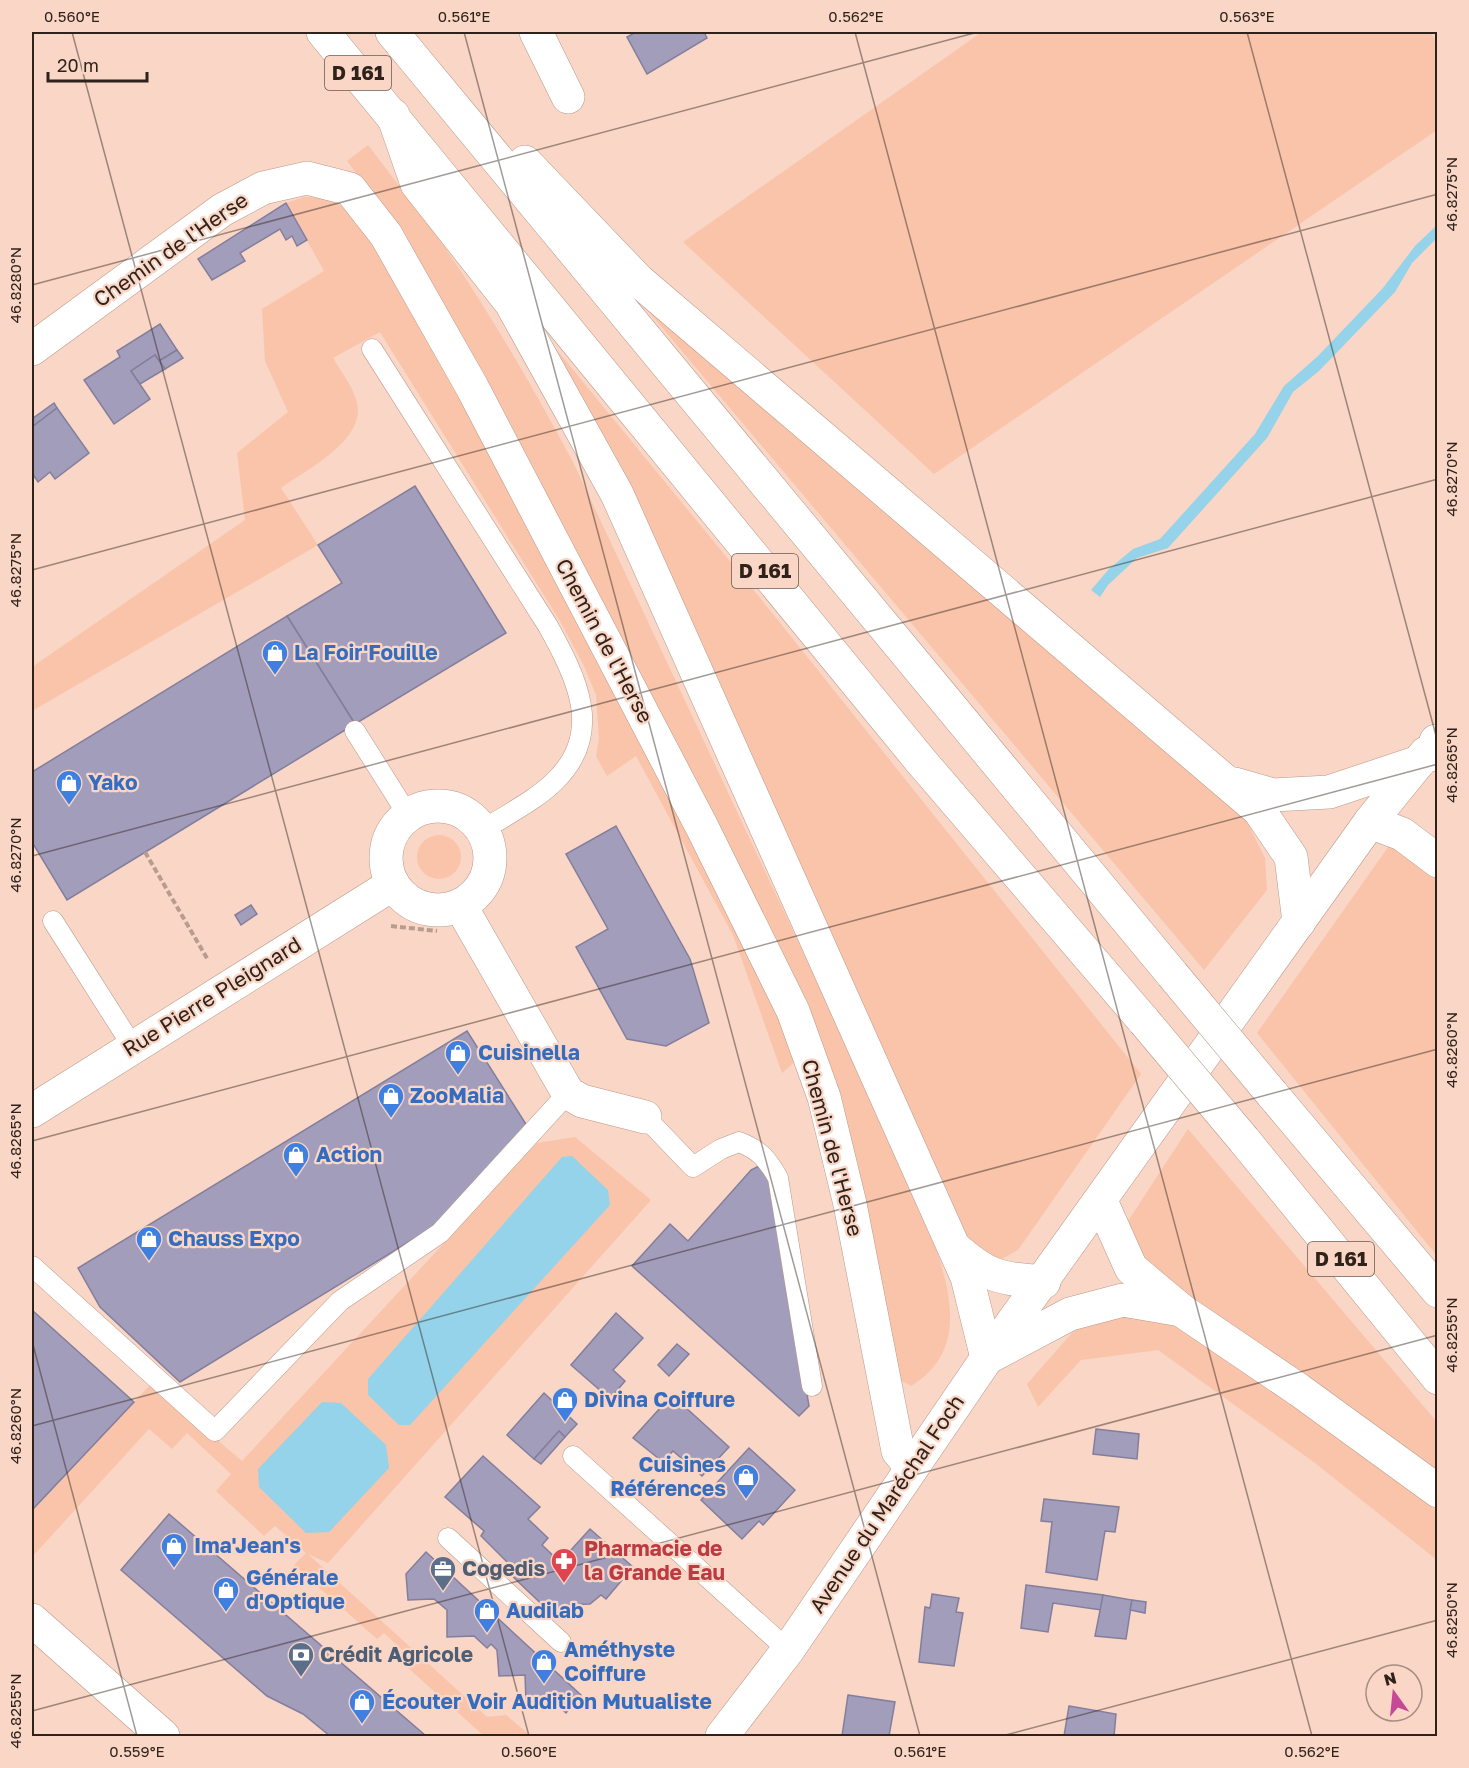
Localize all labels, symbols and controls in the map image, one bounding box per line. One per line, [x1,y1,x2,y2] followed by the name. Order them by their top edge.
[44,7,100,25] text: 0.560°E
[438,7,490,25] text: 0.561°E
[828,7,884,25] text: 0.562°E
[1219,7,1275,25] text: 0.563°E
[48,45,147,83] scale bar
[57,54,99,76] text: 20 m
[325,56,391,90] road number: D 161
[1442,157,1460,231] text: 46.8275°N
[88,186,253,312] street label: Chemin de l'Herse
[6,247,24,323] text: 46.8280°N
[1442,441,1460,517] text: 46.8270°N
[6,533,24,607] text: 46.8275°N
[551,554,659,727] street label: Chemin de l'Herse
[732,554,798,588] road number: D 161
[260,638,290,676] shop icon: La Foir'Fouille
[294,639,438,665] place label: La Foir'Fouille
[1442,727,1460,803] text: 46.8265°N
[54,768,84,806] shop icon: Yako
[88,769,138,795] place label: Yako
[6,817,24,893] text: 46.8270°N
[117,931,306,1062] street label: Rue Pierre Pleignard
[1442,1012,1460,1088] text: 46.8260°N
[443,1038,473,1076] shop icon: Cuisinella
[478,1039,580,1065] place label: Cuisinella
[797,1056,869,1239] street label: Chemin de l'Herse
[376,1081,406,1119] shop icon: ZooMalia
[410,1082,504,1108] place label: ZooMalia
[6,1103,24,1179] text: 46.8265°N
[281,1140,311,1178] shop icon: Action
[316,1141,382,1167] place label: Action
[134,1224,164,1262] shop icon: Chauss Expo
[168,1225,300,1251] place label: Chauss Expo
[1308,1242,1374,1276] road number: D 161
[1442,1297,1460,1373] text: 46.8255°N
[550,1385,580,1423] shop icon: Divina Coiffure
[584,1386,735,1412] place label: Divina Coiffure
[6,1388,24,1464] text: 46.8260°N
[803,1389,969,1618] street label: Avenue du Maréchal Foch
[610,1451,726,1501] place label: Cuisines Références
[731,1462,761,1500] shop icon: Cuisines Références
[159,1531,189,1569] shop icon: Ima'Jean's
[194,1532,301,1558] place label: Ima'Jean's
[584,1535,725,1585] place label: Pharmacie de la Grande Eau
[549,1546,579,1584] pharmacy icon: Pharmacie de la Grande Eau
[428,1554,458,1592] office icon: Cogedis
[462,1555,545,1581] place label: Cogedis
[246,1564,345,1614] place label: Générale d'Optique
[211,1575,241,1613] shop icon: Générale d'Optique
[1442,1582,1460,1658] text: 46.8250°N
[472,1596,502,1634] shop icon: Audilab
[506,1597,584,1623] place label: Audilab
[564,1636,675,1686] place label: Améthyste Coiffure
[286,1640,316,1678] bank icon: Crédit Agricole
[320,1641,473,1667] place label: Crédit Agricole
[529,1647,559,1685] shop icon: Améthyste Coiffure
[1364,1663,1424,1723] north arrow
[1382,1667,1399,1690] text: N
[6,1673,24,1749] text: 46.8255°N
[347,1687,377,1725] shop icon: Écouter Voir Audition Mutualiste
[382,1688,712,1714] place label: Écouter Voir Audition Mutualiste
[109,1742,165,1760] text: 0.559°E
[501,1742,557,1760] text: 0.560°E
[894,1742,946,1760] text: 0.561°E
[1284,1742,1340,1760] text: 0.562°E

